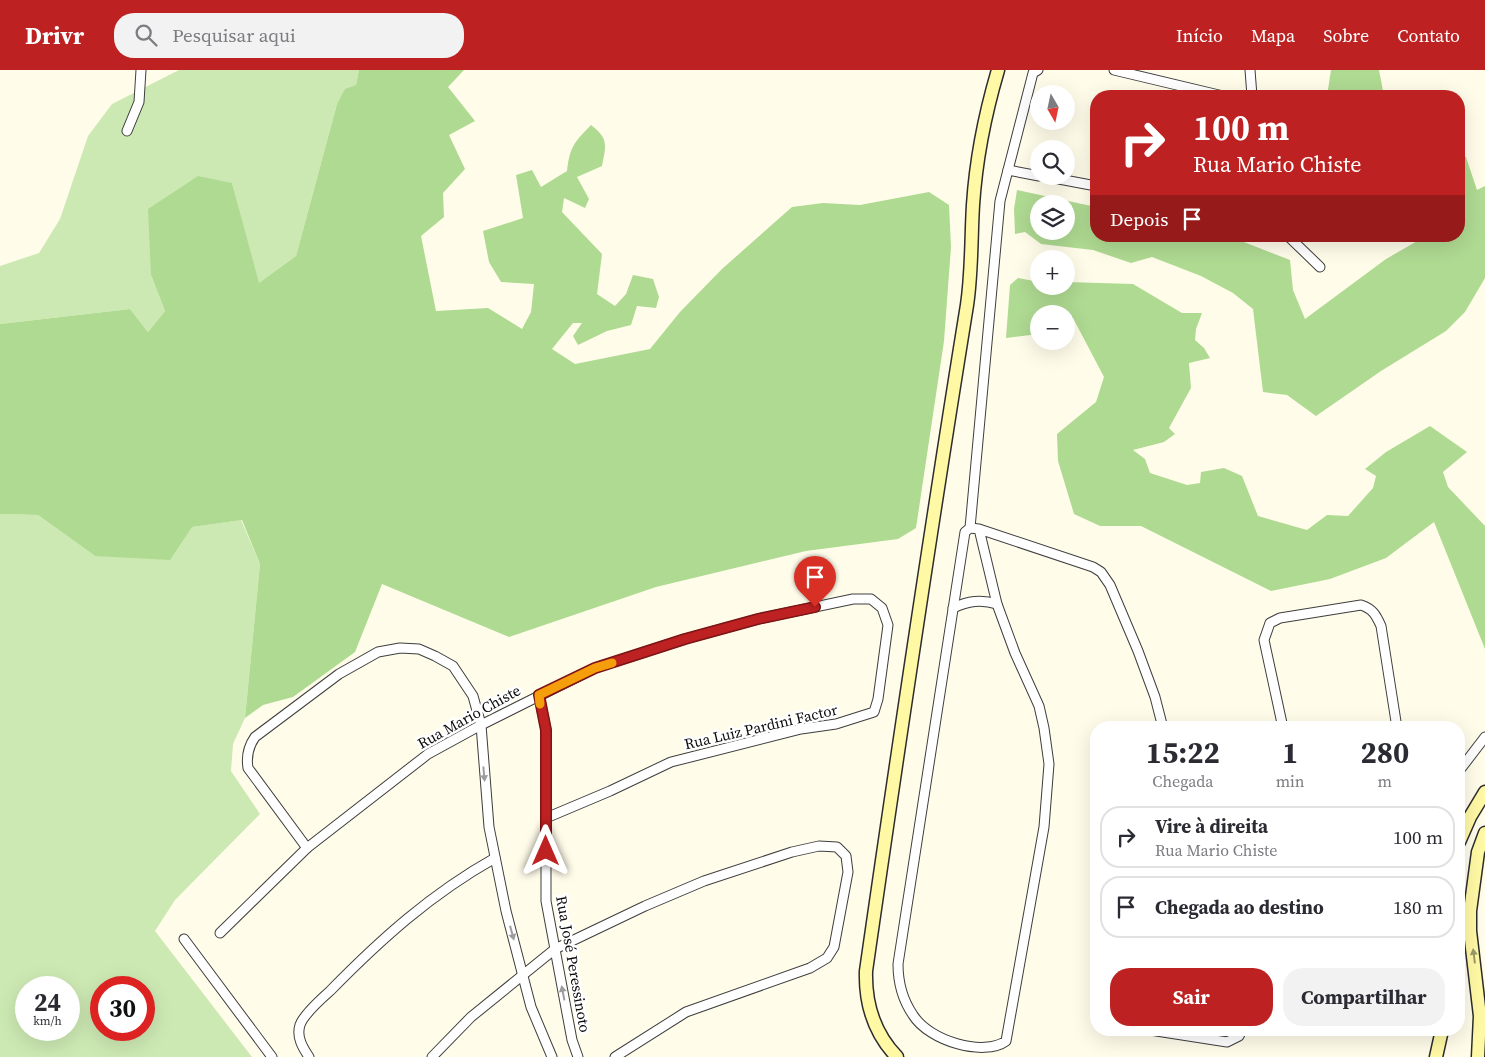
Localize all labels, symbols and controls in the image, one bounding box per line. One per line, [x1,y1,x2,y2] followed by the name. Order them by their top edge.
[114,13,464,58] search box
[25,19,84,52] text: Drivr
[132,21,160,49] icon: search
[172,22,296,48] text: Pesquisar aqui
[1176,23,1223,48] text: Início
[1251,23,1295,48] text: Mapa
[1323,23,1369,48] text: Sobre
[1397,23,1460,48] text: Contato
[1030,85,1075,130] north arrow
[1030,85,1075,350] map controls
[1193,104,1289,152] text: 100 m
[1110,110,1175,175] icon: right
[1030,140,1075,185] button: search
[1193,149,1361,179] text: Rua Mario Chiste
[1030,195,1075,240] button: layers
[1178,205,1206,233] icon: arrive
[1110,206,1168,232] text: Depois
[1030,250,1075,295] button: +
[1030,305,1075,350] button: −
[794,556,836,607] pin
[801,563,829,591] icon: arrive
[413,679,524,754] street label: Rua Mario Chiste
[682,699,840,754] street label: Rua Luiz Pardini Factor
[1146,732,1220,773] text: 15:22
[1282,732,1298,773] text: 1
[1360,732,1409,773] text: 280
[481,766,489,782] one-way arrow
[1152,770,1213,792] text: Chegada
[1276,770,1305,792] text: min
[1378,770,1392,792] text: m
[1155,813,1268,839] text: Vire à direita
[1112,823,1140,851] icon: right
[519,824,571,876] position arrow
[1393,824,1443,850] text: 100 m
[1155,839,1277,861] text: Rua Mario Chiste
[1112,893,1140,921] icon: arrive
[551,894,596,1034] street label: Rua José Peressinoto
[1155,894,1324,920] text: Chegada ao destino
[1393,894,1443,920] text: 180 m
[508,926,516,941] one-way arrow
[1470,948,1478,964] one-way arrow
[1110,968,1273,1026] button: Sair
[1283,968,1445,1026] button: Compartilhar
[90,976,155,1041] speed limit sign: 30
[34,985,61,1019] text: 24
[559,985,567,1000] one-way arrow
[33,1013,62,1029] text: km/h

